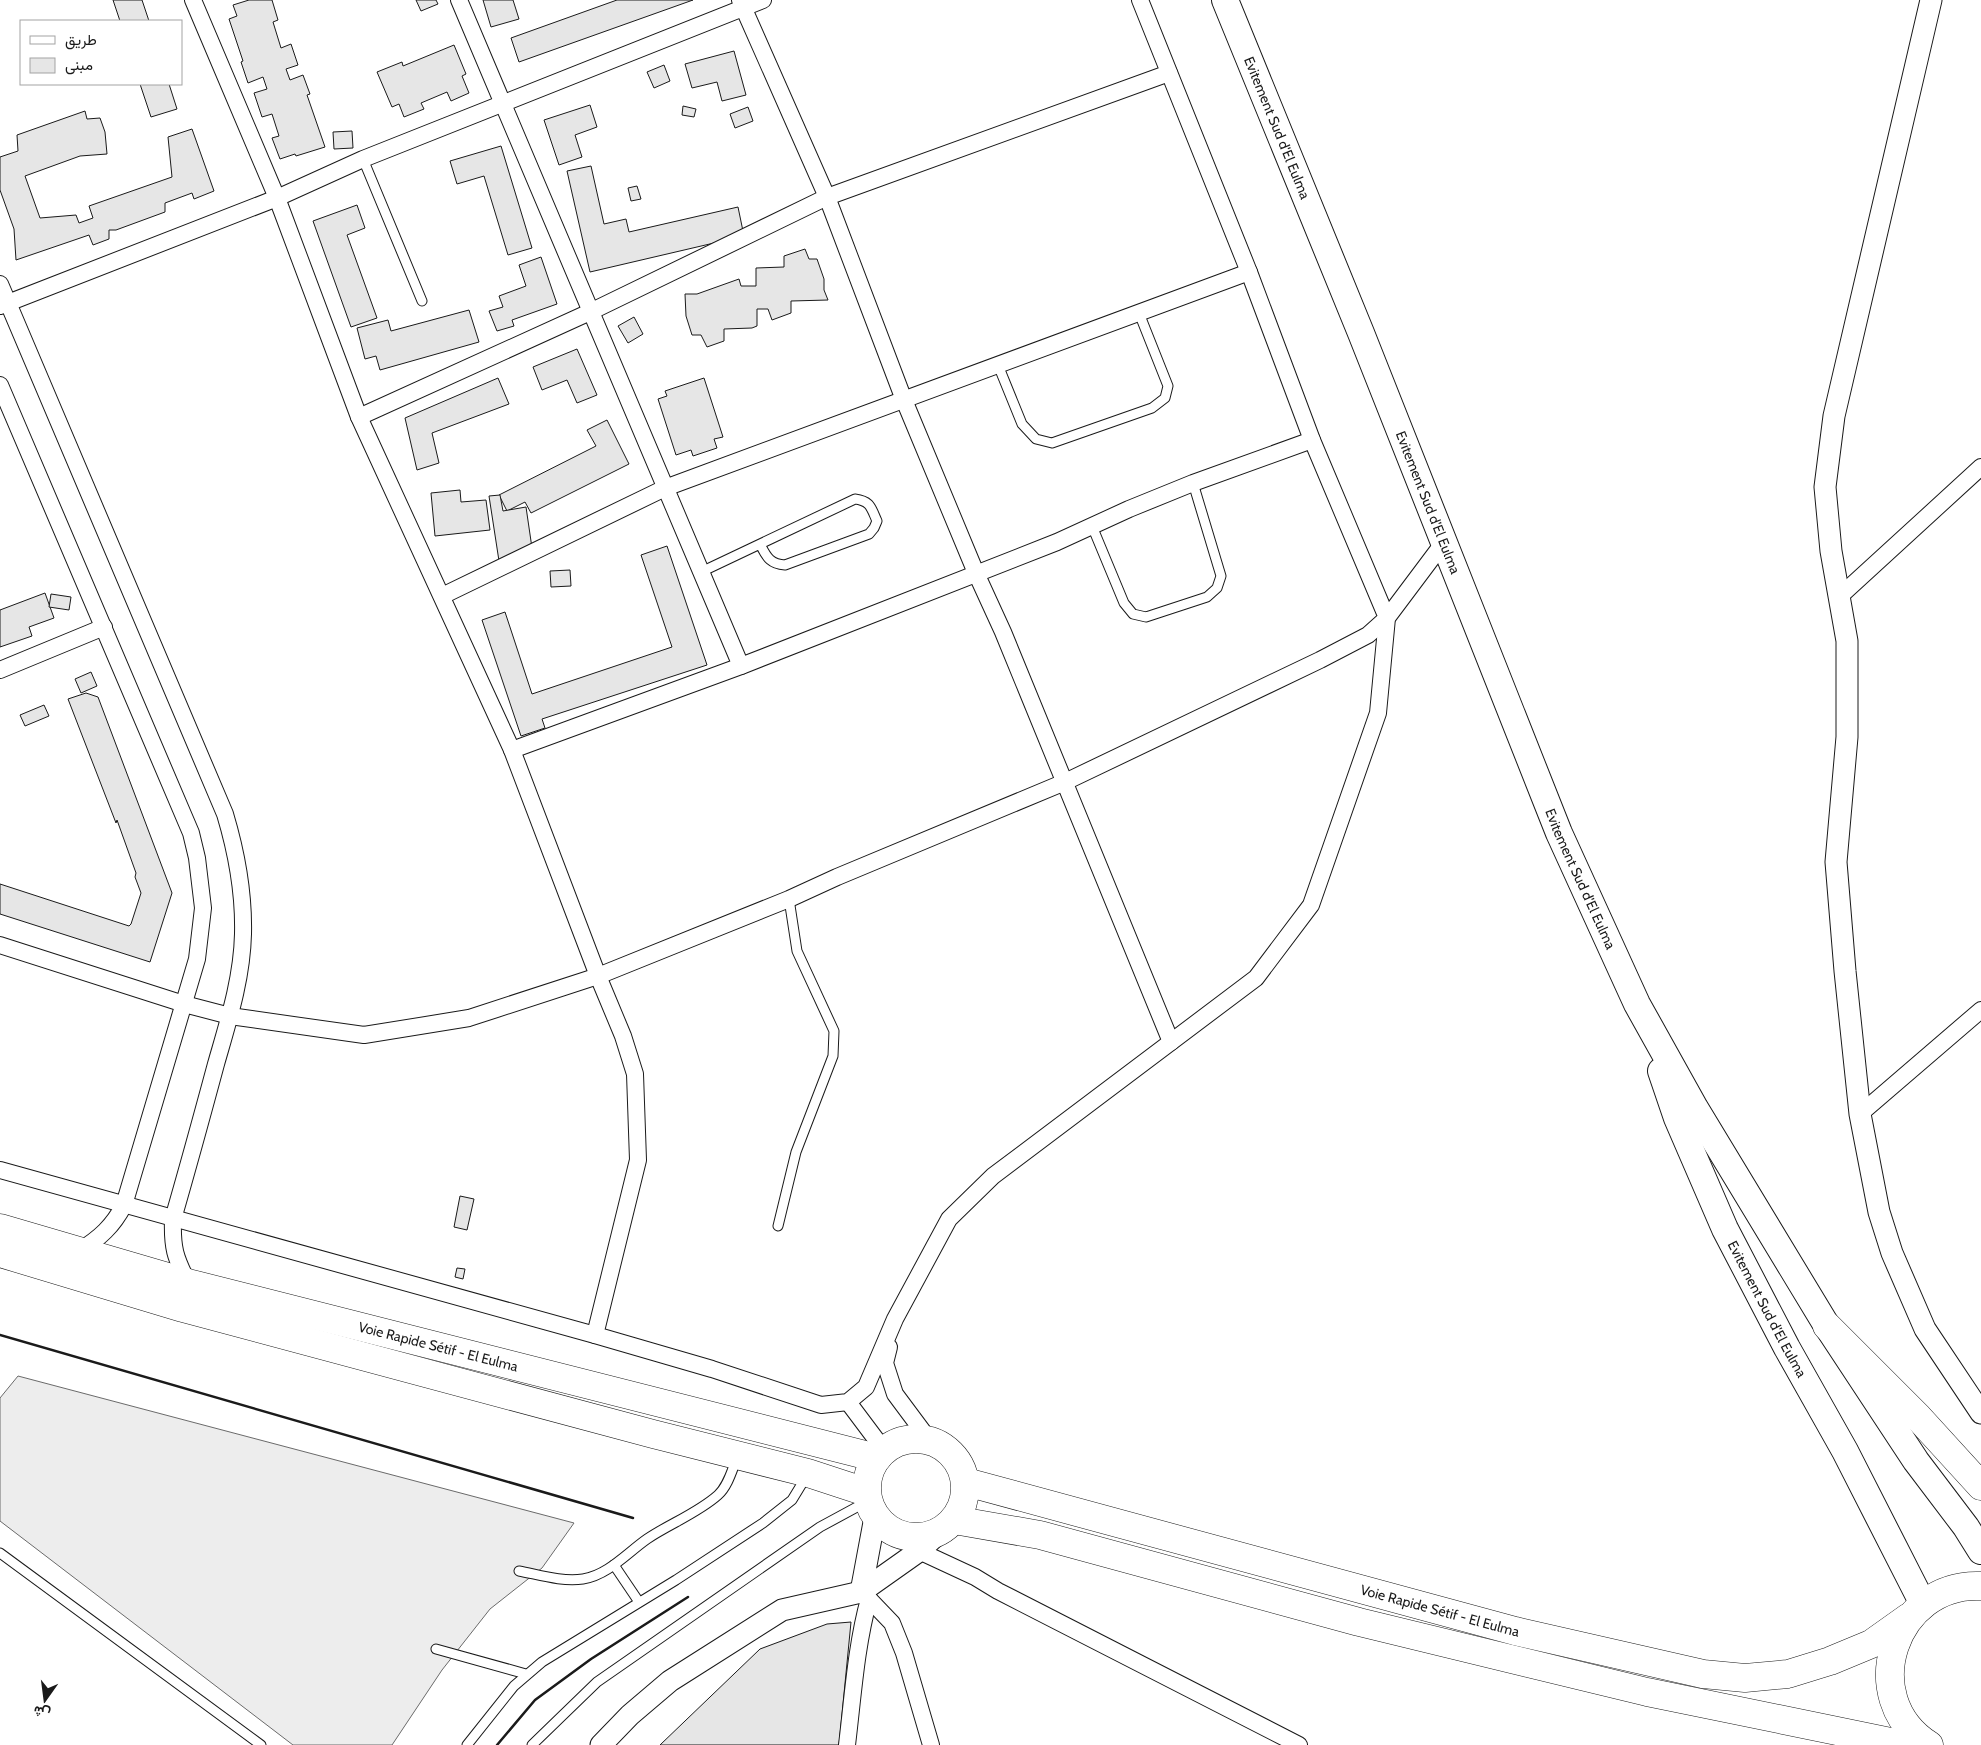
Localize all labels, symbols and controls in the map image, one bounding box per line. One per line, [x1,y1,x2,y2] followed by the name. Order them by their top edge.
[20,20,182,85] legend
[65,31,97,50] text: طريق
[1240,54,1314,202] street label: Evitement Sud d'El Eulma
[65,56,93,75] text: مبنى
[1392,428,1465,577] street label: Evitement Sud d'El Eulma
[1541,806,1620,952] street label: Evitement Sud d'El Eulma
[1724,1237,1811,1381] street label: Evitement Sud d'El Eulma
[356,1318,520,1376] street label: Voie Rapide Sétif - El Eulma
[1358,1580,1521,1641] street label: Voie Rapide Sétif - El Eulma
[20,1675,70,1725] north arrow
[31,1702,52,1723] text: ش

